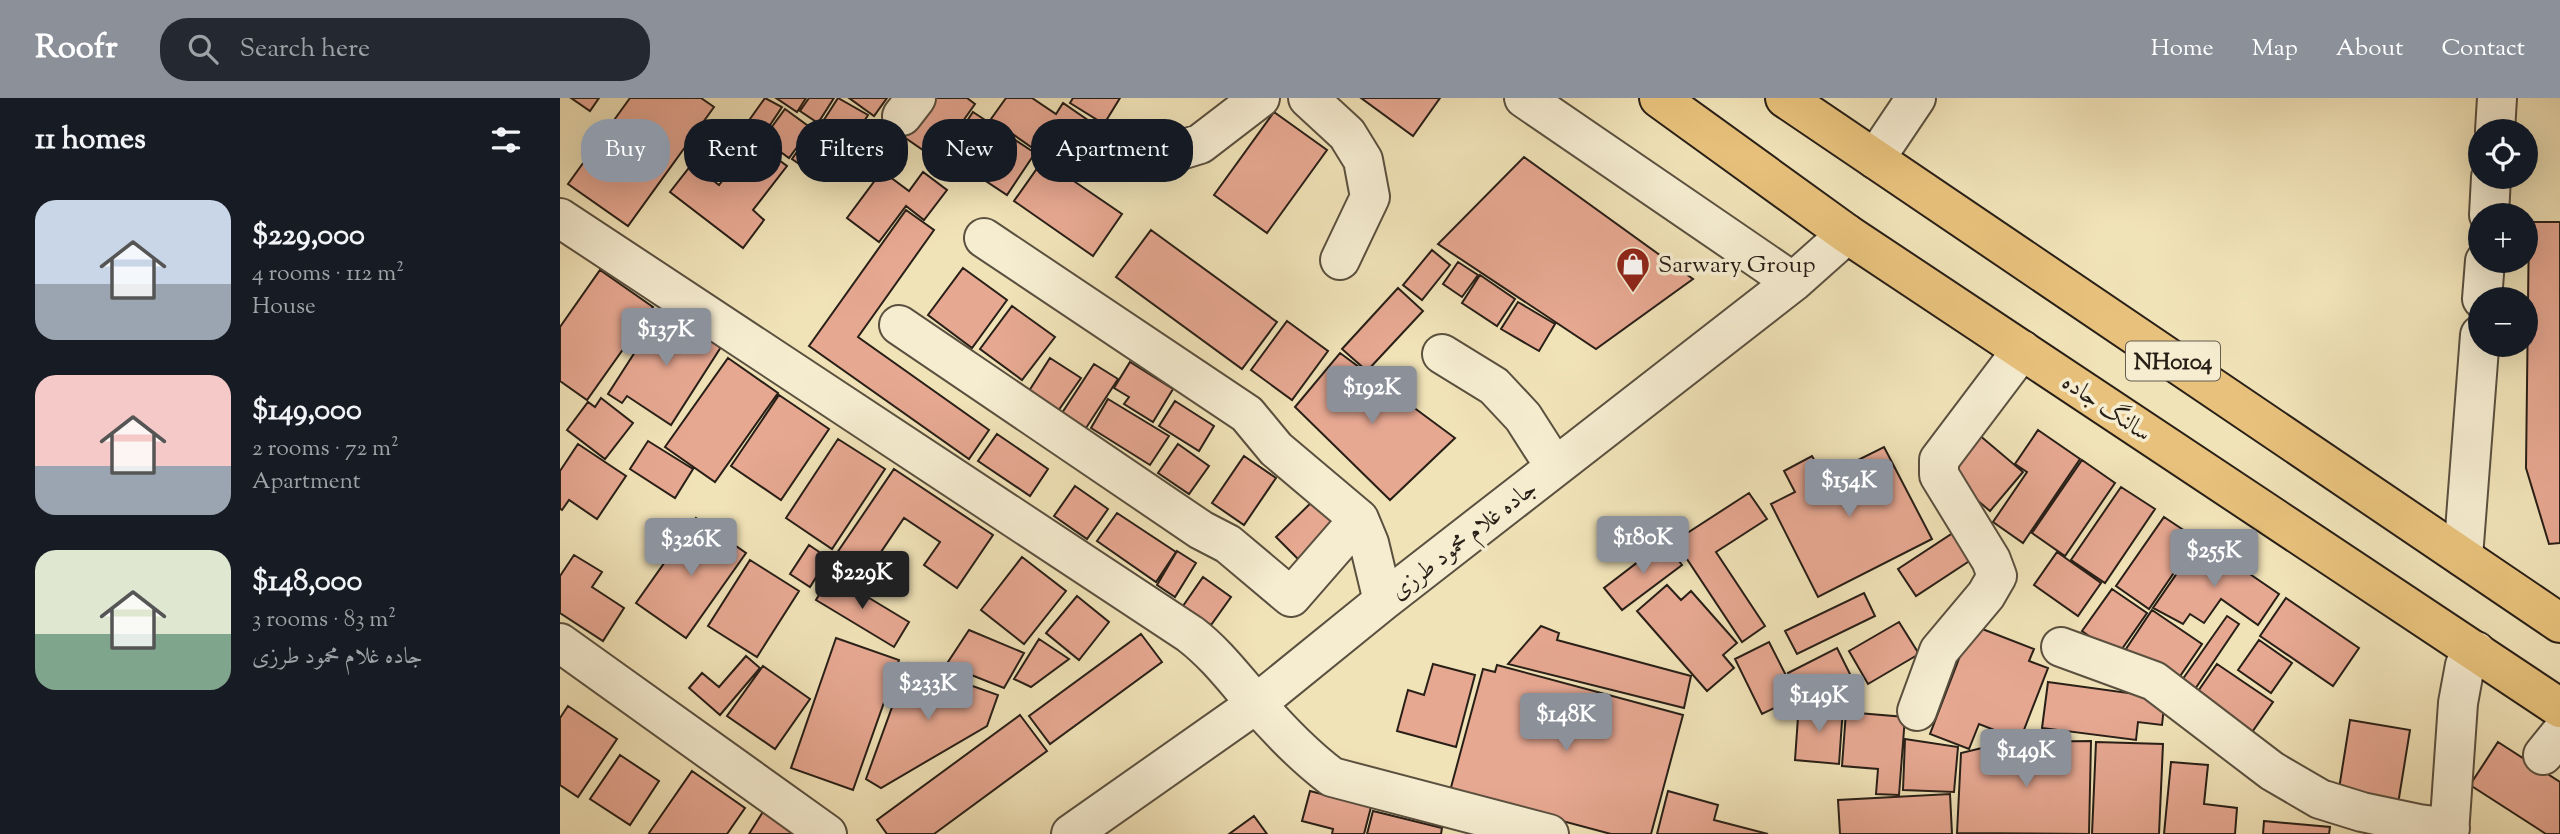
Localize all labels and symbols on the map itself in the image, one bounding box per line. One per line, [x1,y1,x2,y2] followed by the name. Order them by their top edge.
[1614,245,1652,294] shop icon: Sarwary Group
[1658,249,1816,283] place label: Sarwary Group
[617,308,715,368] pin: $137K
[2126,342,2220,380] road number: NH0104
[1323,366,1421,426] pin: $192K
[2054,366,2157,451] street label: سالنگ جاده
[1800,460,1898,519] pin: $154K
[1384,472,1546,610] street label: جاده غلام‌ محمود طرزی
[1594,517,1692,576] pin: $180K
[642,518,740,578] pin: $326K
[2165,530,2263,589] pin: $255K
[813,552,911,611] pin: $229K
[879,662,977,722] pin: $233K
[1770,674,1868,734] pin: $149K
[1517,694,1615,753] pin: $148K
[1977,730,2075,789] pin: $149K

